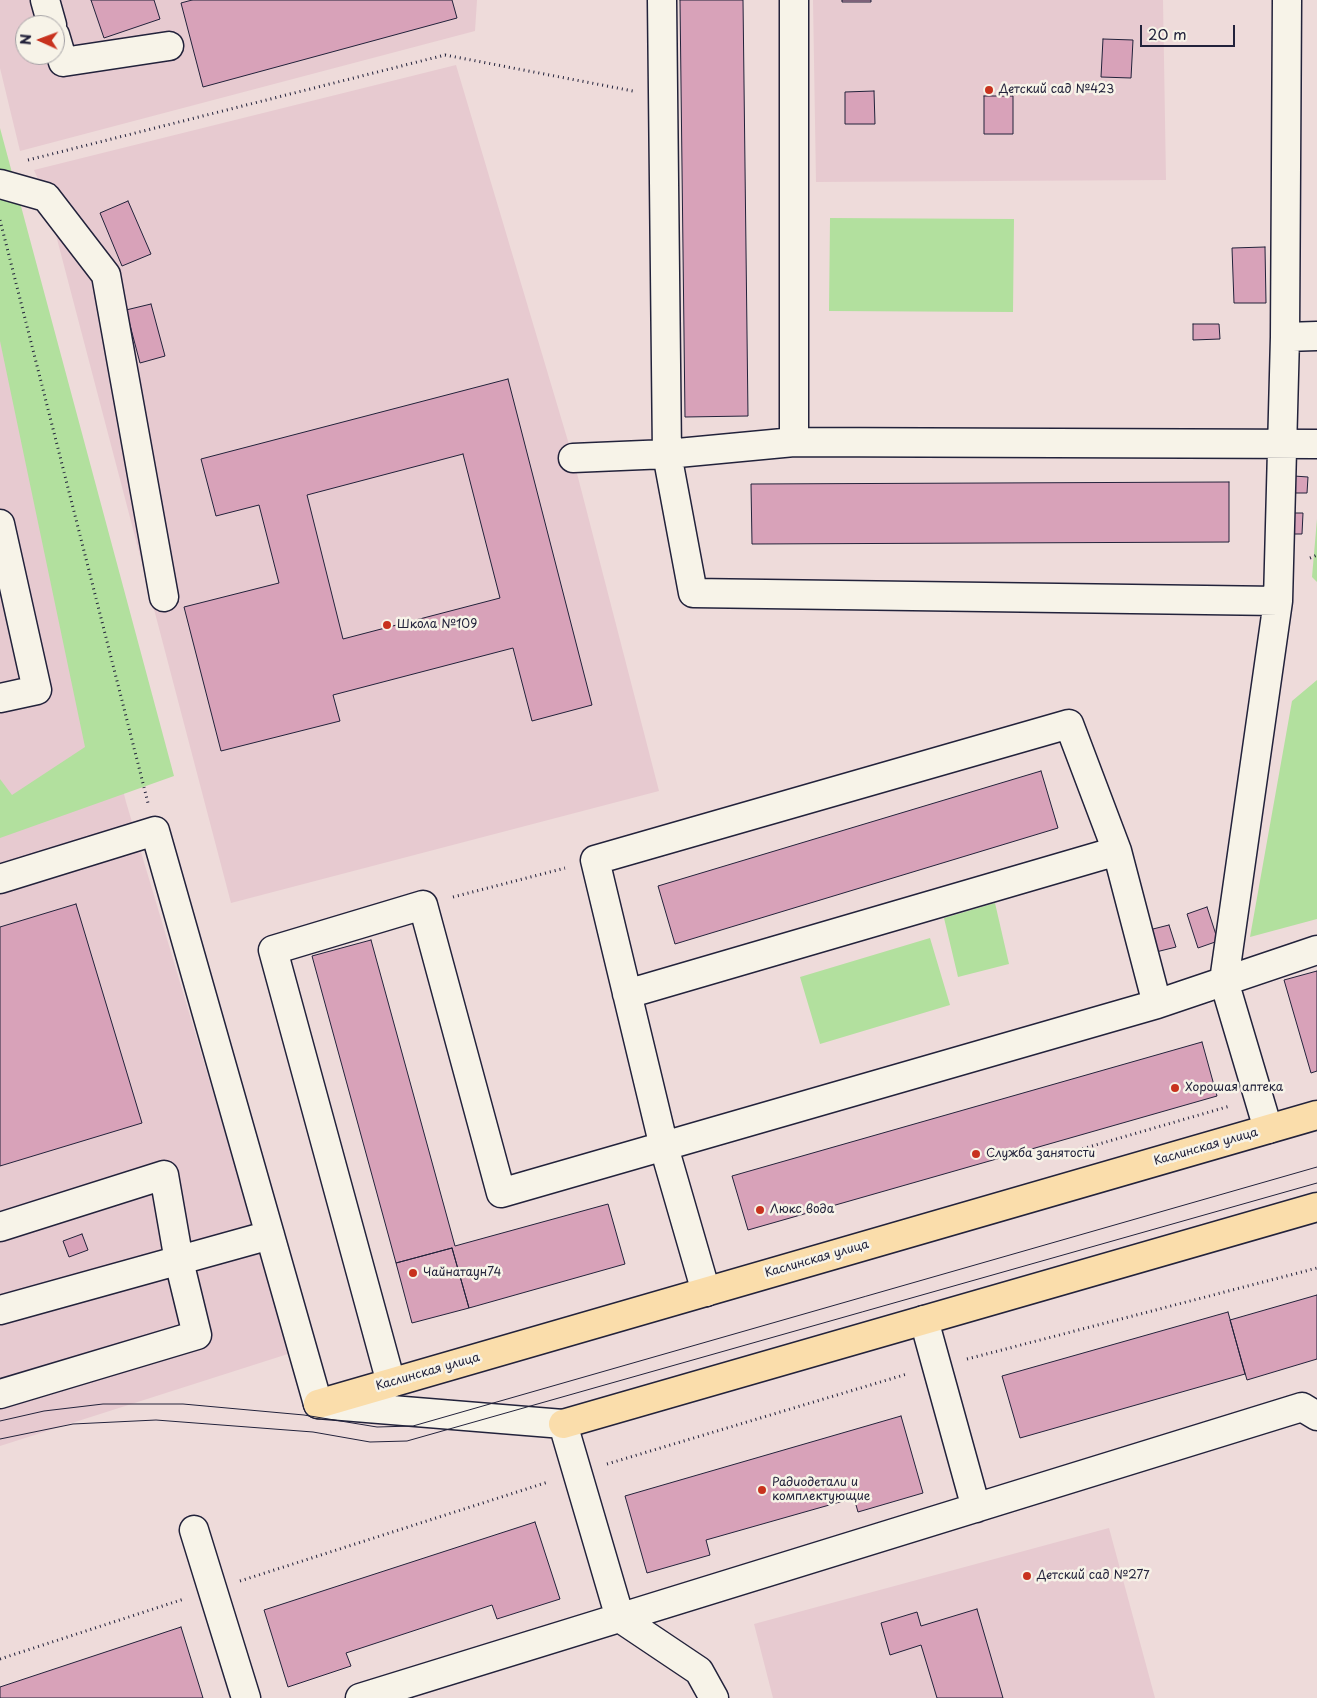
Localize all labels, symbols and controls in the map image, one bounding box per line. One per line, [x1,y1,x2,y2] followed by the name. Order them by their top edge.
[15,15,65,65] north arrow
[1142,15,1237,47] scale bar
[1148,22,1187,45] text: 20 m
[15,34,36,45] text: N
[999,83,1114,97] place label: Детский сад №423
[983,84,995,96] marker: Детский сад №423
[397,618,477,632] place label: Школа №109
[381,619,393,631] marker: Школа №109
[1185,1081,1283,1095] place label: Хорошая аптека
[1169,1082,1181,1094] marker: Хорошая аптека
[1152,1125,1260,1169] street label: Каслинская улица
[986,1147,1095,1161] place label: Служба занятости
[970,1148,982,1160] marker: Служба занятости
[770,1203,834,1217] place label: Люкс вода
[754,1204,766,1216] marker: Люкс вода
[763,1237,871,1281] street label: Каслинская улица
[423,1266,502,1280] place label: Чайнатаун74
[407,1267,419,1279] marker: Чайнатаун74
[374,1350,482,1394] street label: Каслинская улица
[772,1476,870,1504] place label: Радиодетали и комплектующие
[756,1484,768,1496] marker: Радиодетали и комплектующие
[1037,1569,1150,1583] place label: Детский сад №277
[1021,1570,1033,1582] marker: Детский сад №277

